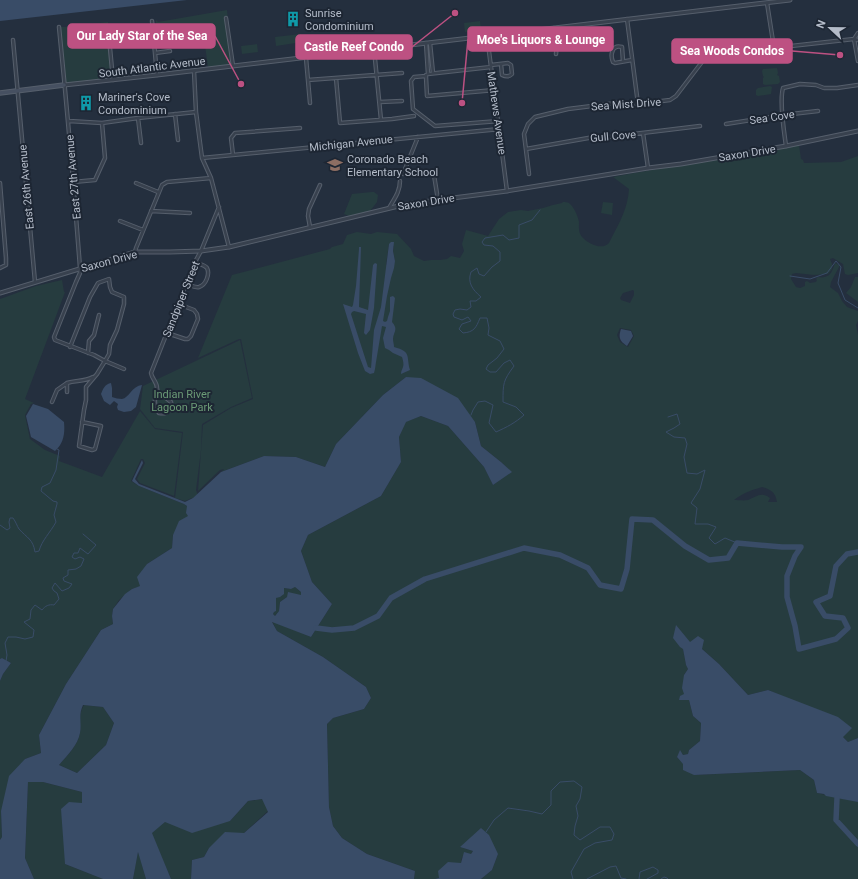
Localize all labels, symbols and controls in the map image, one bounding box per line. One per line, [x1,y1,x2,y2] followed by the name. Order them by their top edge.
[305,7,374,33] place label: Sunrise Condominium
[810,8,850,48] north arrow
[284,10,302,28] building icon: Sunrise Condominium
[814,18,829,30] text: N
[68,24,215,48] callout: Our Lady Star of the Sea
[468,27,613,51] callout: Moe's Liquors & Lounge
[77,29,208,43] text: Our Lady Star of the Sea
[477,33,606,47] text: Moe's Liquors & Lounge
[296,35,412,59] callout: Castle Reef Condo
[672,39,792,63] callout: Sea Woods Condos
[304,40,404,54] text: Castle Reef Condo
[680,44,784,58] text: Sea Woods Condos
[98,54,206,80] street label: South Atlantic Avenue
[484,71,509,156] street label: Mathews Avenue
[98,91,170,117] place label: Mariner's Cove Condominium
[77,94,95,112] building icon: Mariner's Cove Condominium
[591,96,662,113] street label: Sea Mist Drive
[749,108,796,127] street label: Sea Cove
[590,128,637,145] street label: Gull Cove
[309,133,394,154] street label: Michigan Avenue
[63,134,84,220] street label: East 27th Avenue
[718,143,777,164] street label: Saxon Drive
[16,144,37,230] street label: East 26th Avenue
[347,153,438,179] place label: Coronado Beach Elementary School
[326,156,344,174] school or university icon: Coronado Beach Elementary School
[397,192,456,213] street label: Saxon Drive
[80,248,139,275] street label: Saxon Drive
[160,259,203,339] street label: Sandpiper Street
[151,388,213,414] park label: Indian River Lagoon Park

